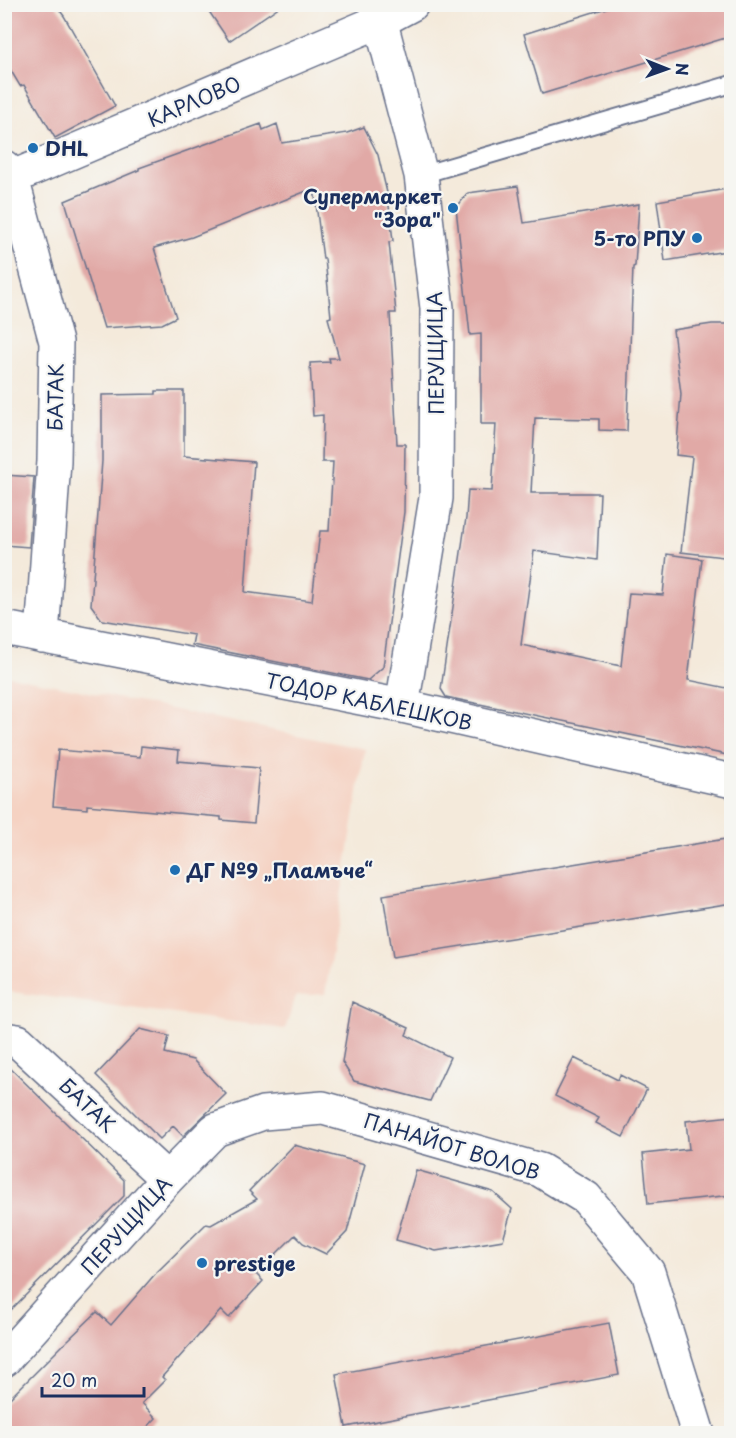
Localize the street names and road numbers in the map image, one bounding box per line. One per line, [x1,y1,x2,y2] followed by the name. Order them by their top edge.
[143,68,245,134] street label: КАРЛОВО
[419,291,451,415] street label: ПЕРУЩИЦА
[39,363,71,431] street label: БАТАК
[263,664,475,738] street label: ТОДОР КАБЛЕШКОВ
[53,1071,123,1139] street label: БАТАК
[360,1105,544,1187] street label: ПАНАЙОТ ВОЛОВ
[74,1169,178,1281] street label: ПЕРУЩИЦА

